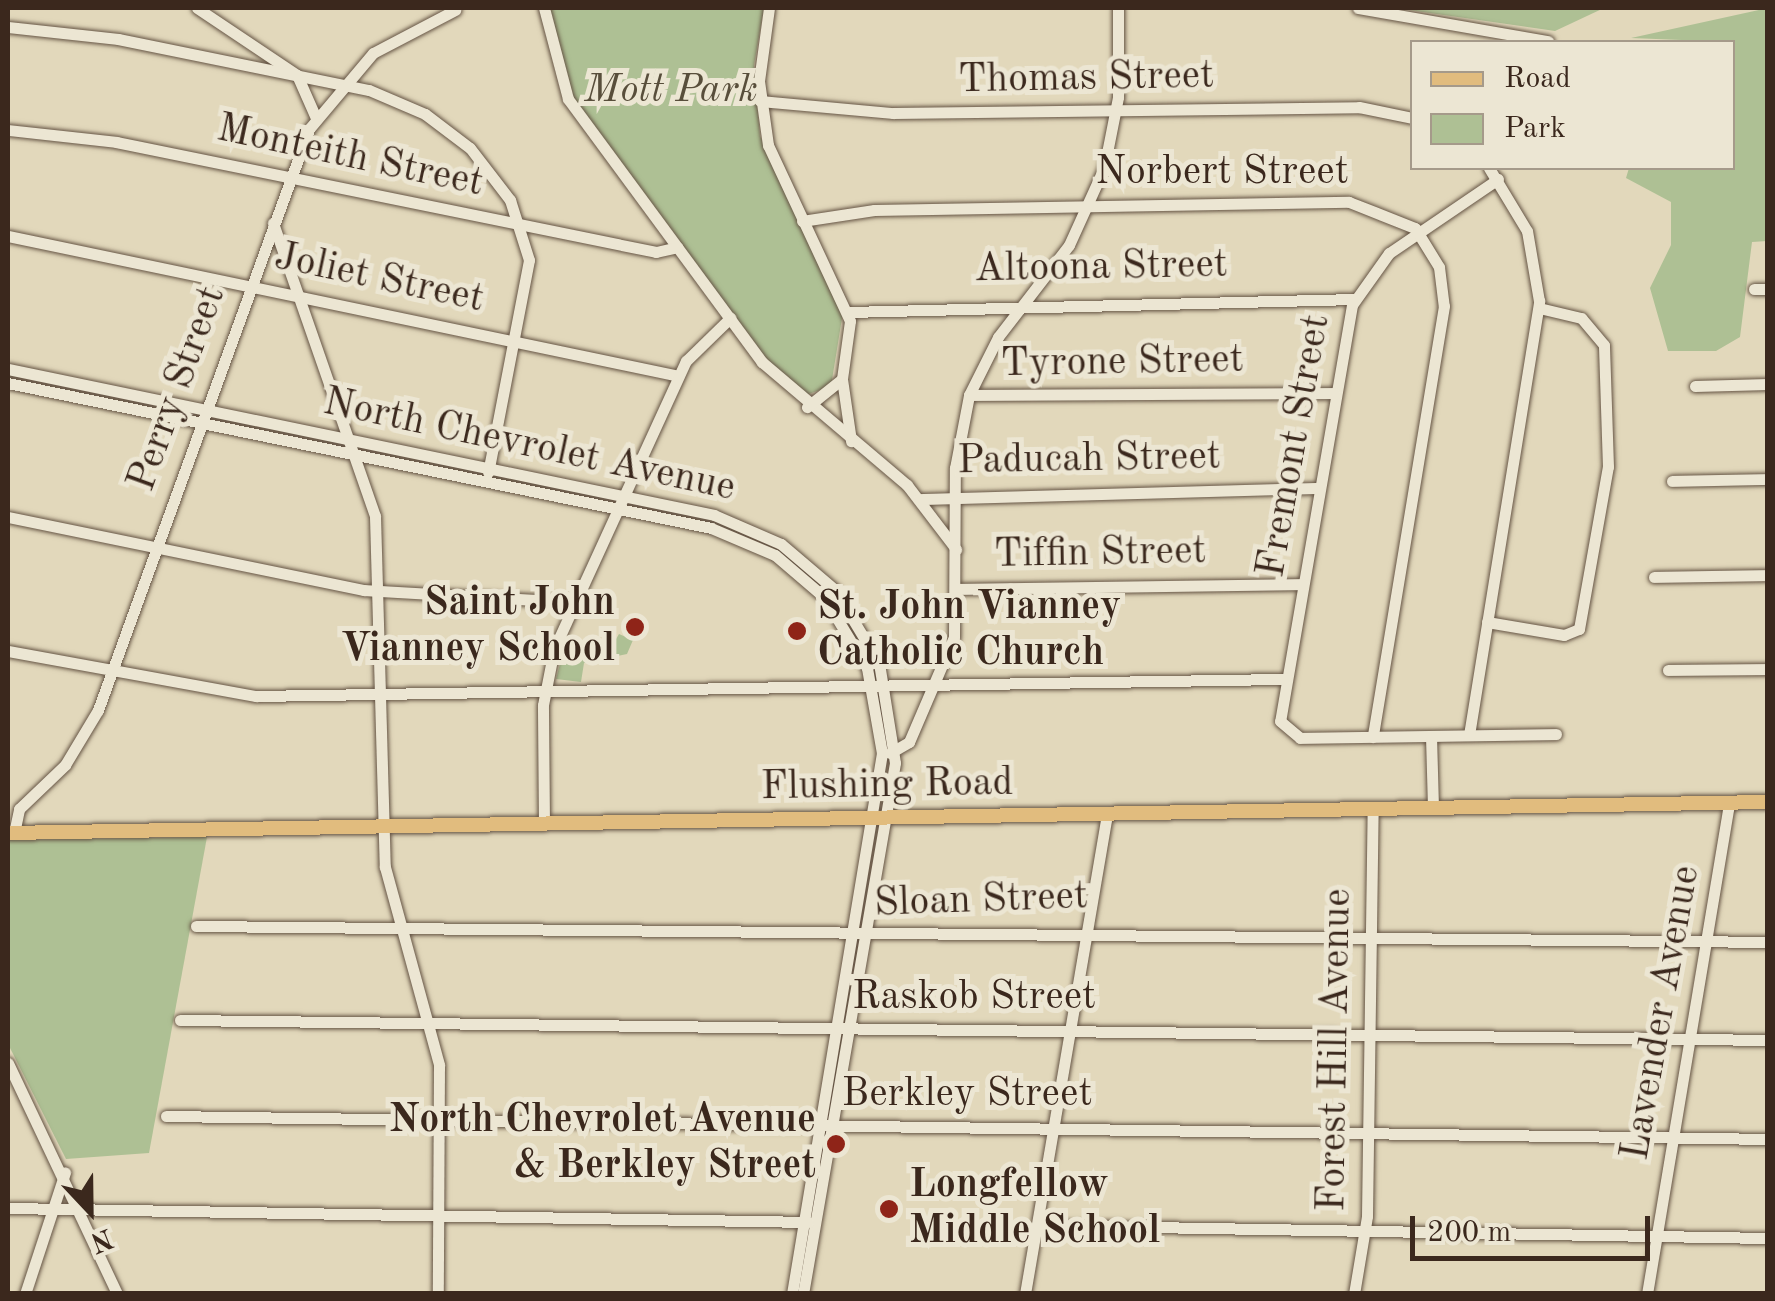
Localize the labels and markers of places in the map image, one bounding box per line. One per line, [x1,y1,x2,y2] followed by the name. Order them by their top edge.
[340,580,615,674] place label: Saint John Vianney School
[817,584,1121,678] place label: St. John Vianney Catholic Church
[624,616,646,638] marker: Saint John Vianney School
[786,620,808,642] marker: St. John Vianney Catholic Church
[389,1097,816,1191] place label: North Chevrolet Avenue & Berkley Street
[825,1133,847,1155] marker: North Chevrolet Avenue & Berkley Street
[909,1162,1160,1256] place label: Longfellow Middle School
[878,1198,900,1220] marker: Longfellow Middle School

